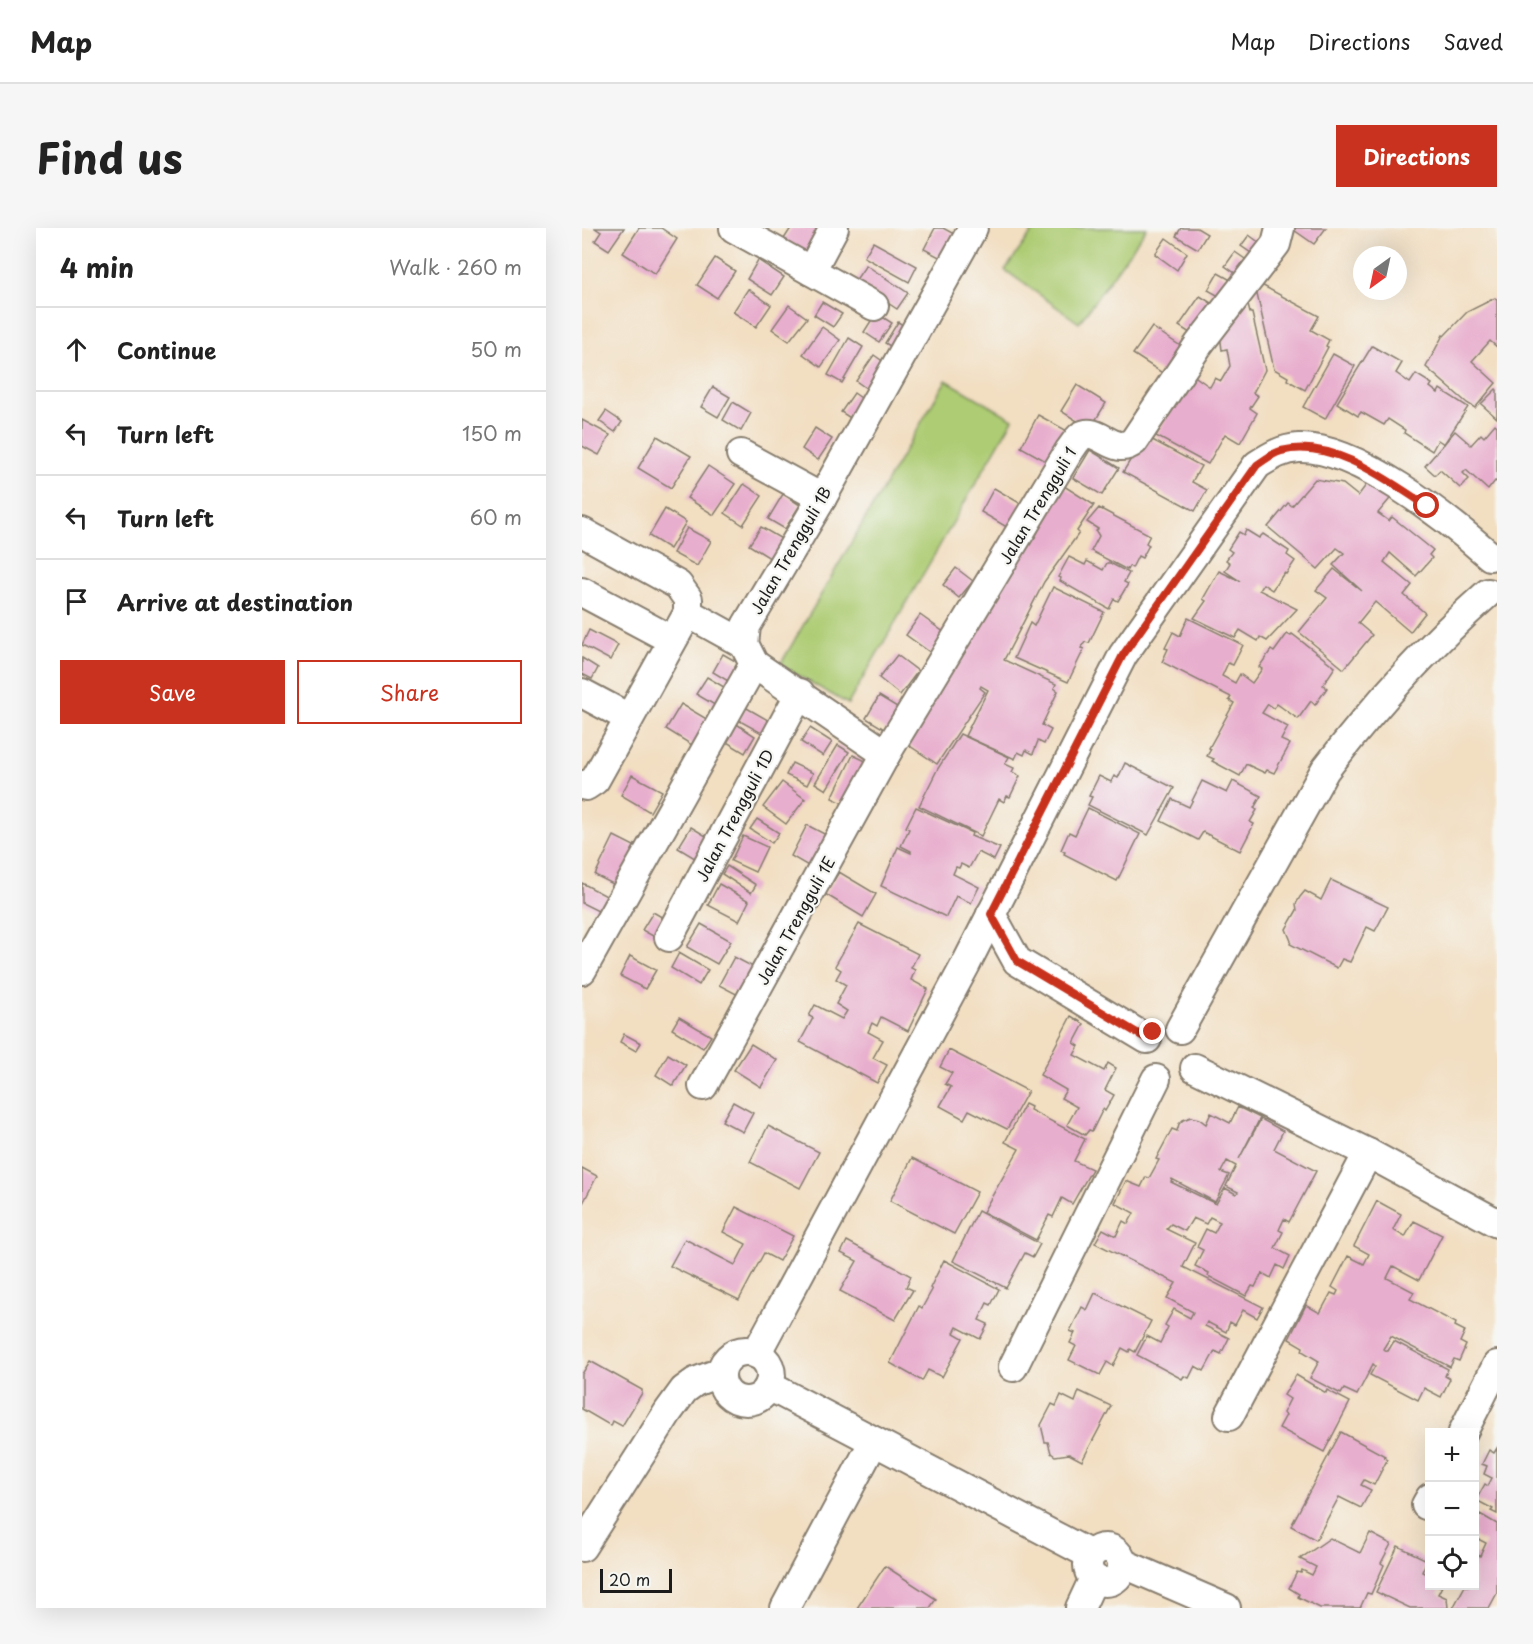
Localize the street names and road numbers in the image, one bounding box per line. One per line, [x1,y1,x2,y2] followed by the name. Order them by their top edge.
[992,442,1082,568] street label: Jalan Trengguli 1
[744,482,836,618] street label: Jalan Trengguli 1B
[689,744,779,886] street label: Jalan Trengguli 1D
[750,851,840,989] street label: Jalan Trengguli 1E

